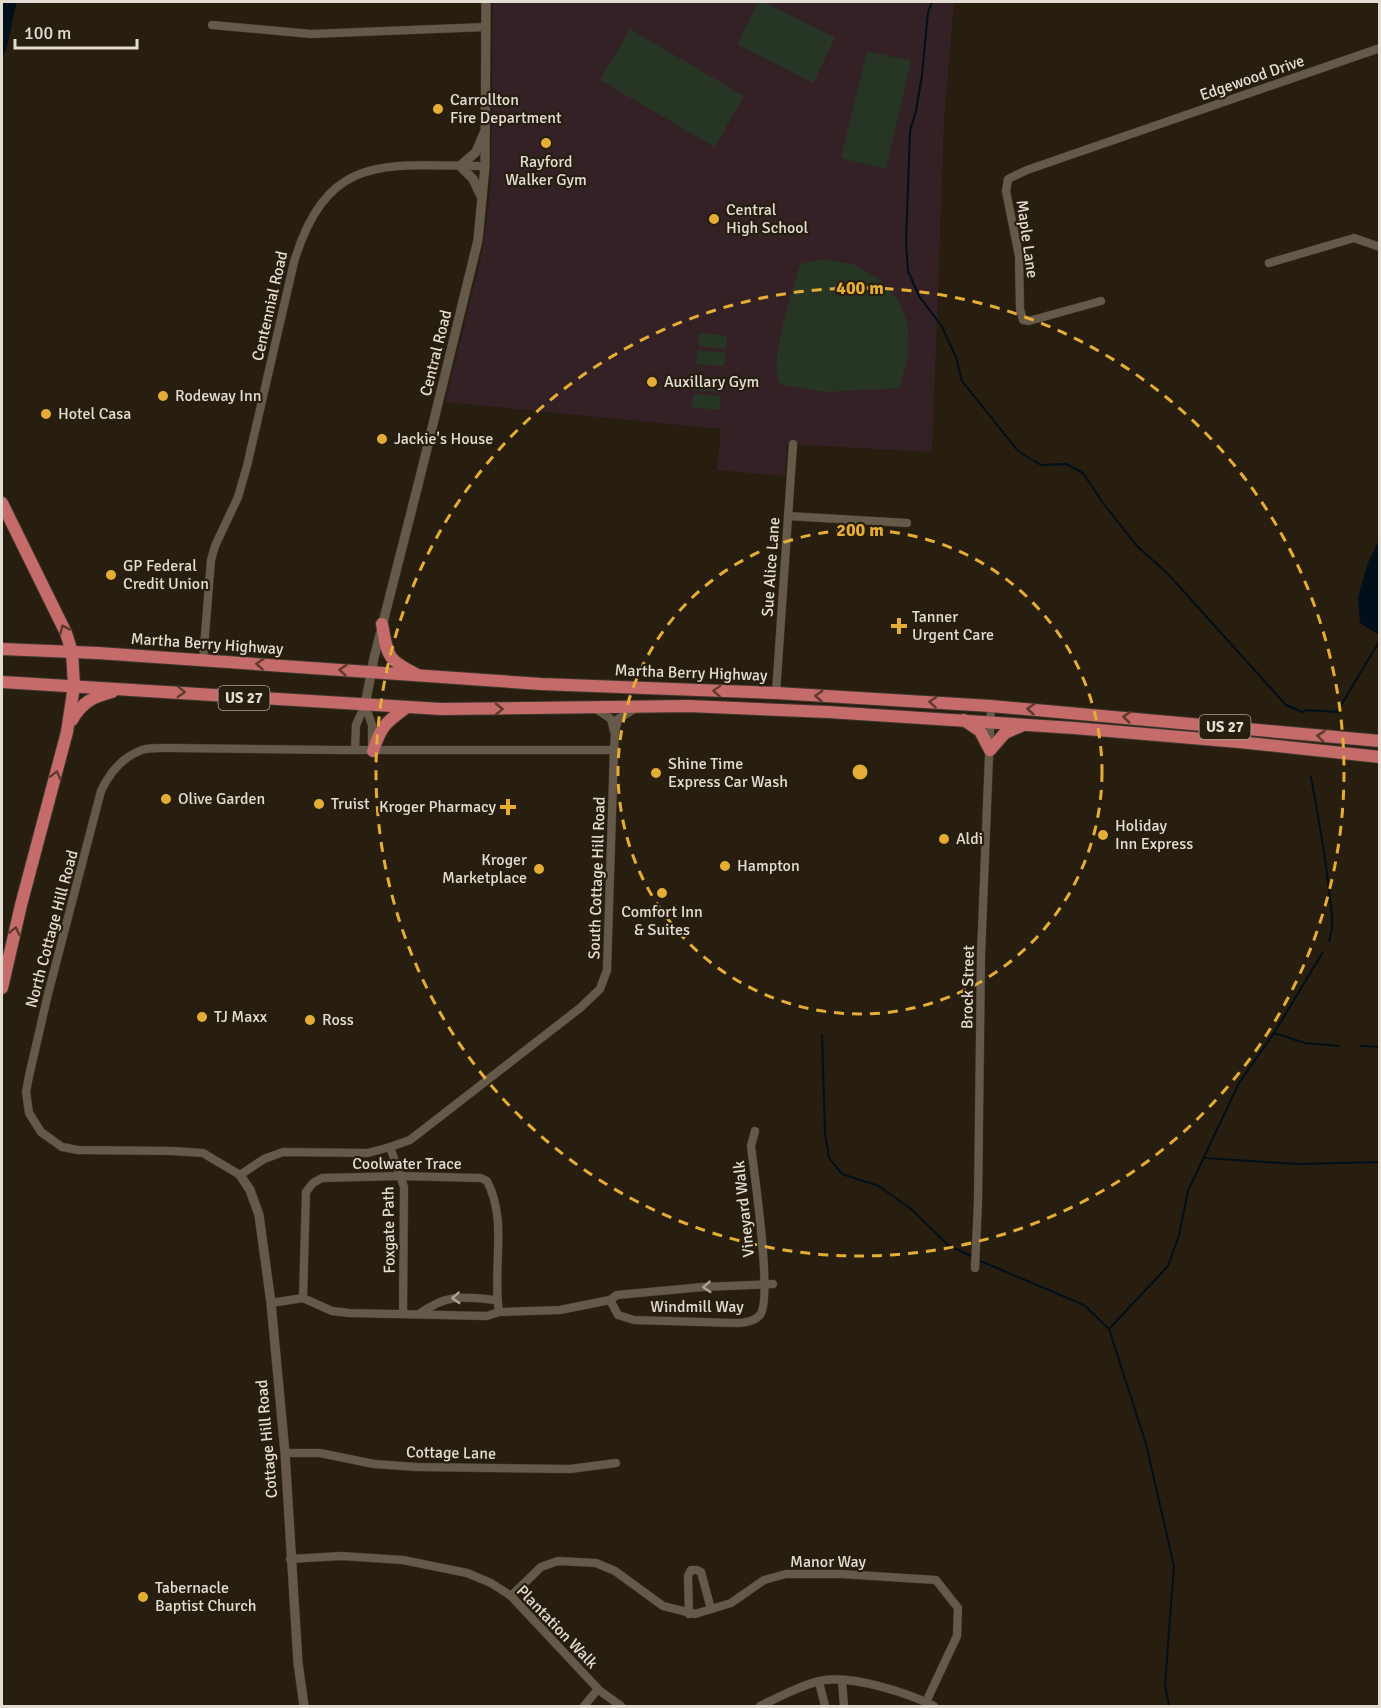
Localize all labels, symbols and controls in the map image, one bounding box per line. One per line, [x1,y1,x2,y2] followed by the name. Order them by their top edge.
[15,12,136,50] scale bar
[24,22,71,44] text: 100 m
[1197,51,1307,105] street label: Edgewood Drive
[450,90,562,128] place label: Carrollton Fire Department
[431,102,445,116] marker: Carrollton Fire Department
[539,136,553,150] marker: Rayford Walker Gym
[505,152,587,190] place label: Rayford Walker Gym
[1012,199,1042,279] street label: Maple Lane
[726,200,809,238] place label: Central High School
[707,212,721,226] marker: Central High School
[248,249,292,363] street label: Centennial Road
[836,277,884,299] text: 400 m
[416,308,456,398] street label: Central Road
[664,372,759,392] place label: Auxillary Gym
[645,375,659,389] marker: Auxillary Gym
[175,386,261,406] place label: Rodeway Inn
[156,389,170,403] marker: Rodeway Inn
[58,404,131,424] place label: Hotel Casa
[39,407,53,421] marker: Hotel Casa
[394,429,493,449] place label: Jackie's House
[375,432,389,446] marker: Jackie's House
[758,517,784,617] street label: Sue Alice Lane
[836,519,884,541] text: 200 m
[123,556,209,594] place label: GP Federal Credit Union
[104,568,118,582] marker: GP Federal Credit Union
[912,607,994,645] place label: Tanner Urgent Care
[890,617,908,635] marker: Tanner Urgent Care
[59,625,71,636] one-way arrow
[130,629,284,659] street label: Martha Berry Highway
[255,658,264,671] one-way arrow
[614,660,768,686] street label: Martha Berry Highway
[339,664,348,677] one-way arrow
[713,684,722,697] one-way arrow
[176,686,185,699] one-way arrow
[218,686,270,710] road number: US 27
[815,689,824,702] one-way arrow
[928,696,937,709] one-way arrow
[495,703,504,715] one-way arrow
[1026,703,1035,716] one-way arrow
[1123,711,1132,724] one-way arrow
[1200,715,1250,739] road number: US 27
[1317,730,1326,743] one-way arrow
[668,754,788,792] place label: Shine Time Express Car Wash
[850,762,870,782] centre of rings
[649,766,663,780] marker: Shine Time Express Car Wash
[48,770,61,780] one-way arrow
[178,789,265,809] place label: Olive Garden
[159,792,173,806] marker: Olive Garden
[331,794,370,814] place label: Truist
[584,796,610,960] street label: South Cottage Hill Road
[312,797,326,811] marker: Truist
[379,797,497,817] place label: Kroger Pharmacy
[501,800,515,814] marker: Kroger Pharmacy
[1115,816,1193,854] place label: Holiday Inn Express
[1096,828,1110,842] marker: Holiday Inn Express
[956,829,983,849] place label: Aldi
[937,832,951,846] marker: Aldi
[21,848,83,1010] street label: North Cottage Hill Road
[442,850,527,888] place label: Kroger Marketplace
[737,856,800,876] place label: Hampton
[718,859,732,873] marker: Hampton
[532,862,546,876] marker: Kroger Marketplace
[655,886,669,900] marker: Comfort Inn & Suites
[621,902,703,940] place label: Comfort Inn & Suites
[7,926,20,936] one-way arrow
[957,944,979,1029] street label: Brock Street
[214,1007,268,1027] place label: TJ Maxx
[195,1010,209,1024] marker: TJ Maxx
[322,1010,354,1030] place label: Ross
[303,1013,317,1027] marker: Ross
[352,1154,462,1174] street label: Coolwater Trace
[729,1160,759,1258] street label: Vineyard Walk
[378,1186,400,1274] street label: Foxgate Path
[703,1281,712,1294] one-way arrow
[452,1292,461,1305] one-way arrow
[650,1297,744,1317] street label: Windmill Way
[252,1379,282,1499] street label: Cottage Hill Road
[406,1442,496,1464] street label: Cottage Lane
[790,1552,866,1572] street label: Manor Way
[155,1578,256,1616] place label: Tabernacle Baptist Church
[512,1581,602,1673] street label: Plantation Walk
[136,1590,150,1604] marker: Tabernacle Baptist Church

